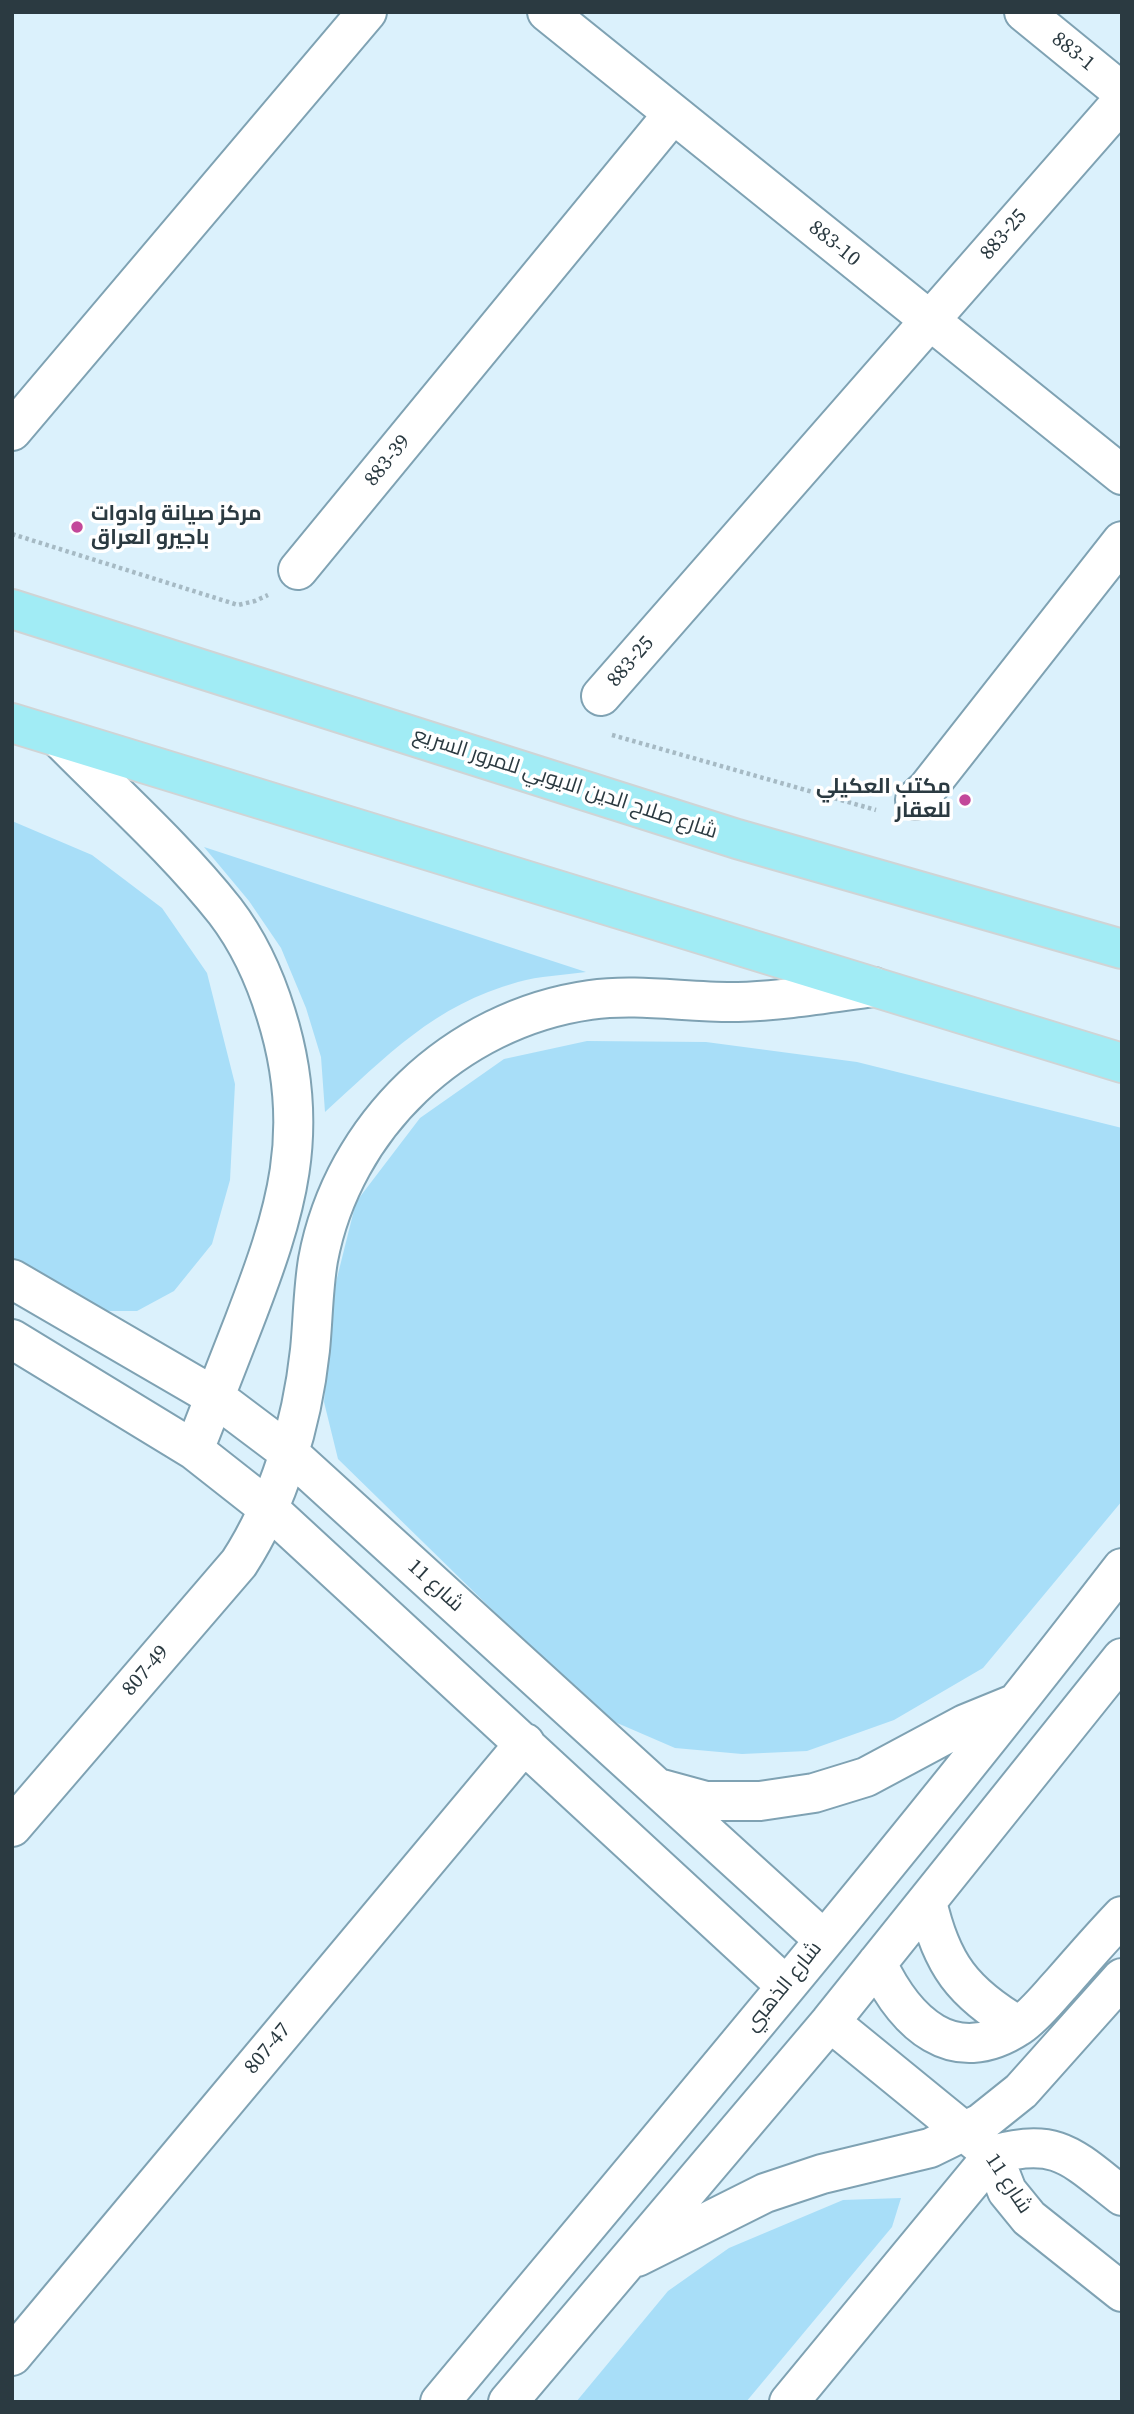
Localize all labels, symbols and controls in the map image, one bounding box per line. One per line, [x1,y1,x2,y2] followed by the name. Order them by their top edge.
[1046,27,1100,77] street label: 883-1
[975,204,1033,266] street label: 883-25
[803,216,865,272] street label: 883-10
[360,430,416,492] street label: 883-39
[91,502,262,552] place label: مركز صيانة وادوات باجيرو العراق
[69,519,85,535] marker: مركز صيانة وادوات باجيرو العراق
[602,631,660,693] street label: 883-25
[410,723,720,845] street label: شارع صلاح الدين الايوبي للمرور السريع
[816,775,951,825] place label: مكتب العكيلي للعقار
[957,792,973,808] marker: مكتب العكيلي للعقار
[402,1554,468,1618] street label: شارع 11
[117,1640,175,1702] street label: 807-49
[740,1937,828,2037] street label: شارع الذهبي
[239,2018,297,2080] street label: 807-47
[979,2149,1037,2219] street label: شارع 11

